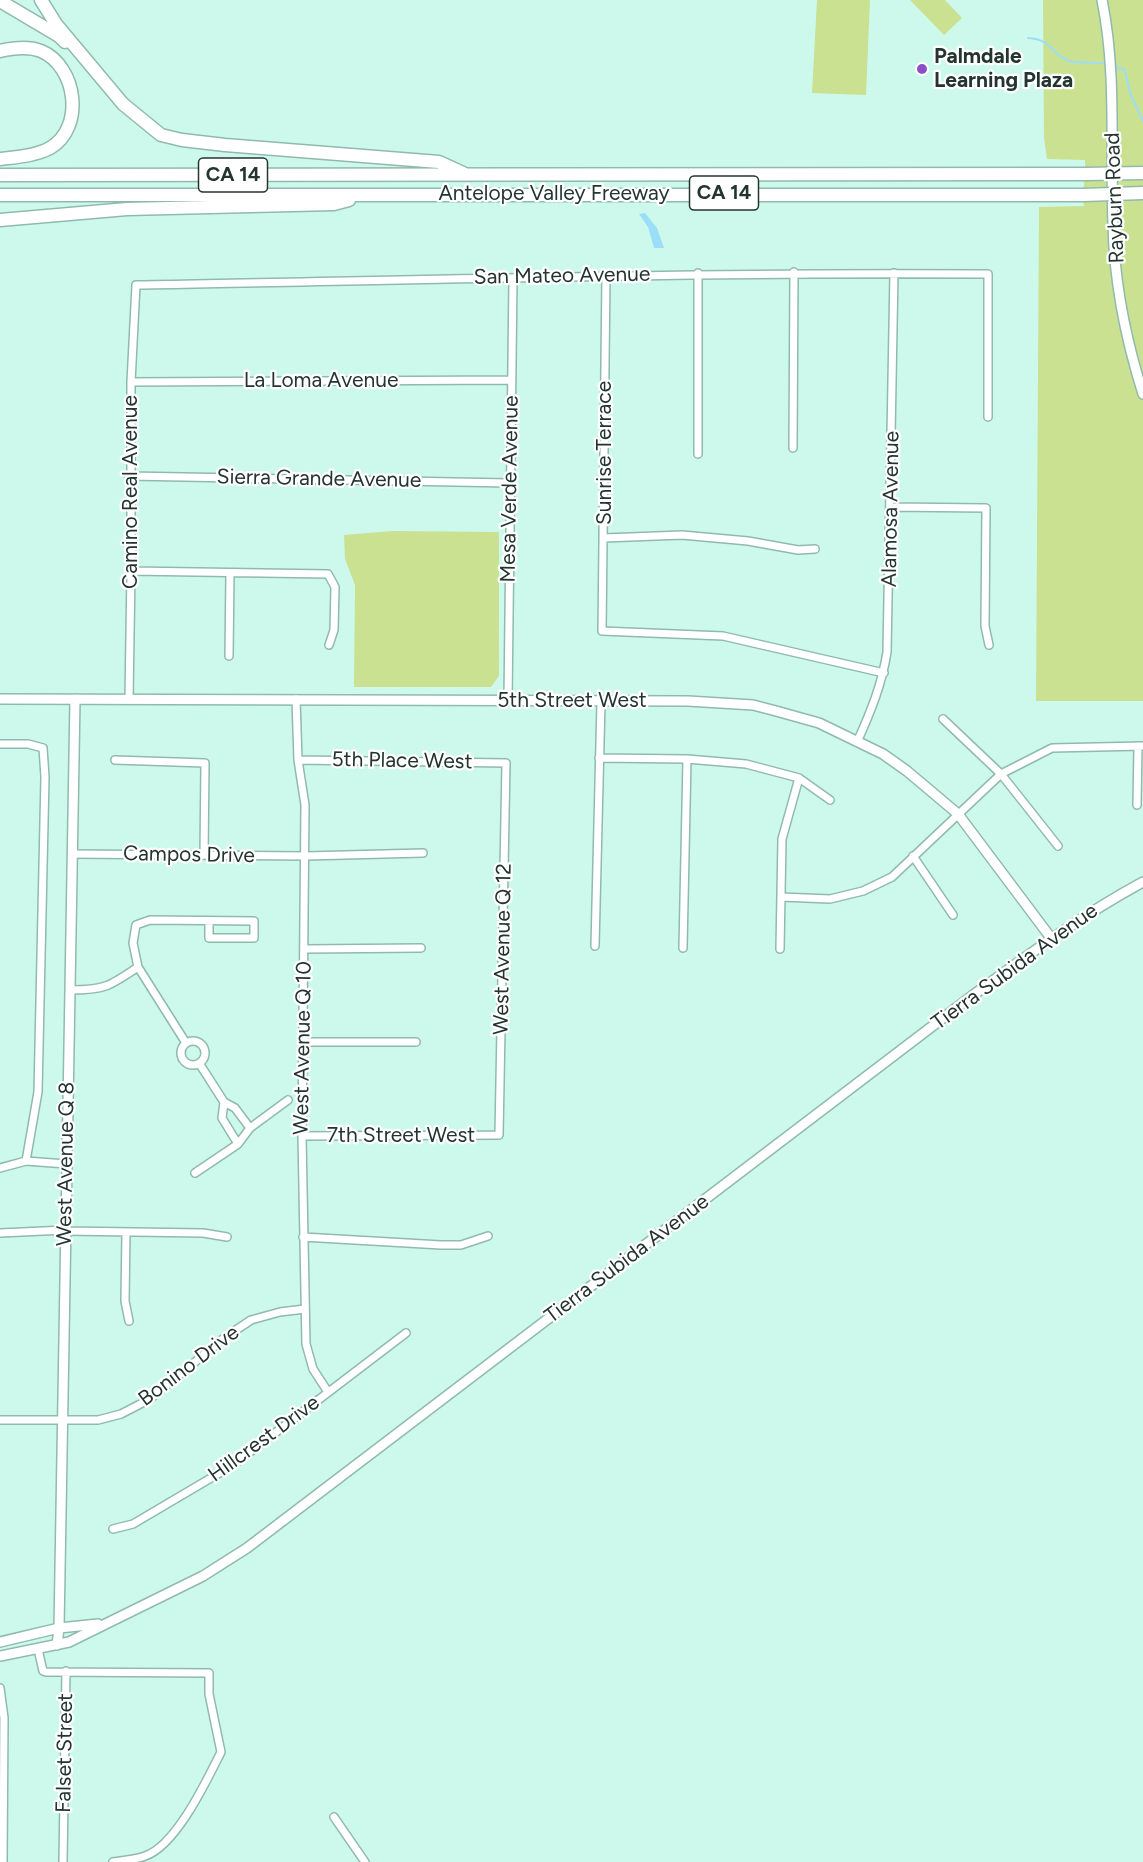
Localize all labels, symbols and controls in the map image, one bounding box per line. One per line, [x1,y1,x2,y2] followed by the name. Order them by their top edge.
[934,44,1073,94] place label: Palmdale Learning Plaza
[915,62,929,76] marker: Palmdale Learning Plaza
[1100,132,1130,264] street label: Rayburn Road
[198,158,268,192] road number: CA 14
[690,176,758,210] road number: CA 14
[439,181,669,207] street label: Antelope Valley Freeway
[473,262,651,290] street label: San Mateo Avenue
[244,368,398,394] street label: La Loma Avenue
[592,381,618,525] street label: Sunrise Terrace
[118,395,144,589] street label: Camino Real Avenue
[496,395,524,583] street label: Mesa Verde Avenue
[877,431,905,587] street label: Alamosa Avenue
[216,465,422,493] street label: Sierra Grande Avenue
[497,688,647,714] street label: 5th Street West
[331,747,473,775] street label: 5th Place West
[123,841,255,869] street label: Campos Drive
[489,863,517,1035] street label: West Avenue Q 12
[927,898,1103,1036] street label: Tierra Subida Avenue
[289,961,317,1135] street label: West Avenue Q 10
[52,1082,80,1246] street label: West Avenue Q 8
[327,1123,475,1149] street label: 7th Street West
[540,1189,714,1329] street label: Tierra Subida Avenue
[134,1320,244,1412] street label: Bonino Drive
[203,1390,325,1488] street label: Hillcrest Drive
[51,1693,79,1813] street label: Falset Street

